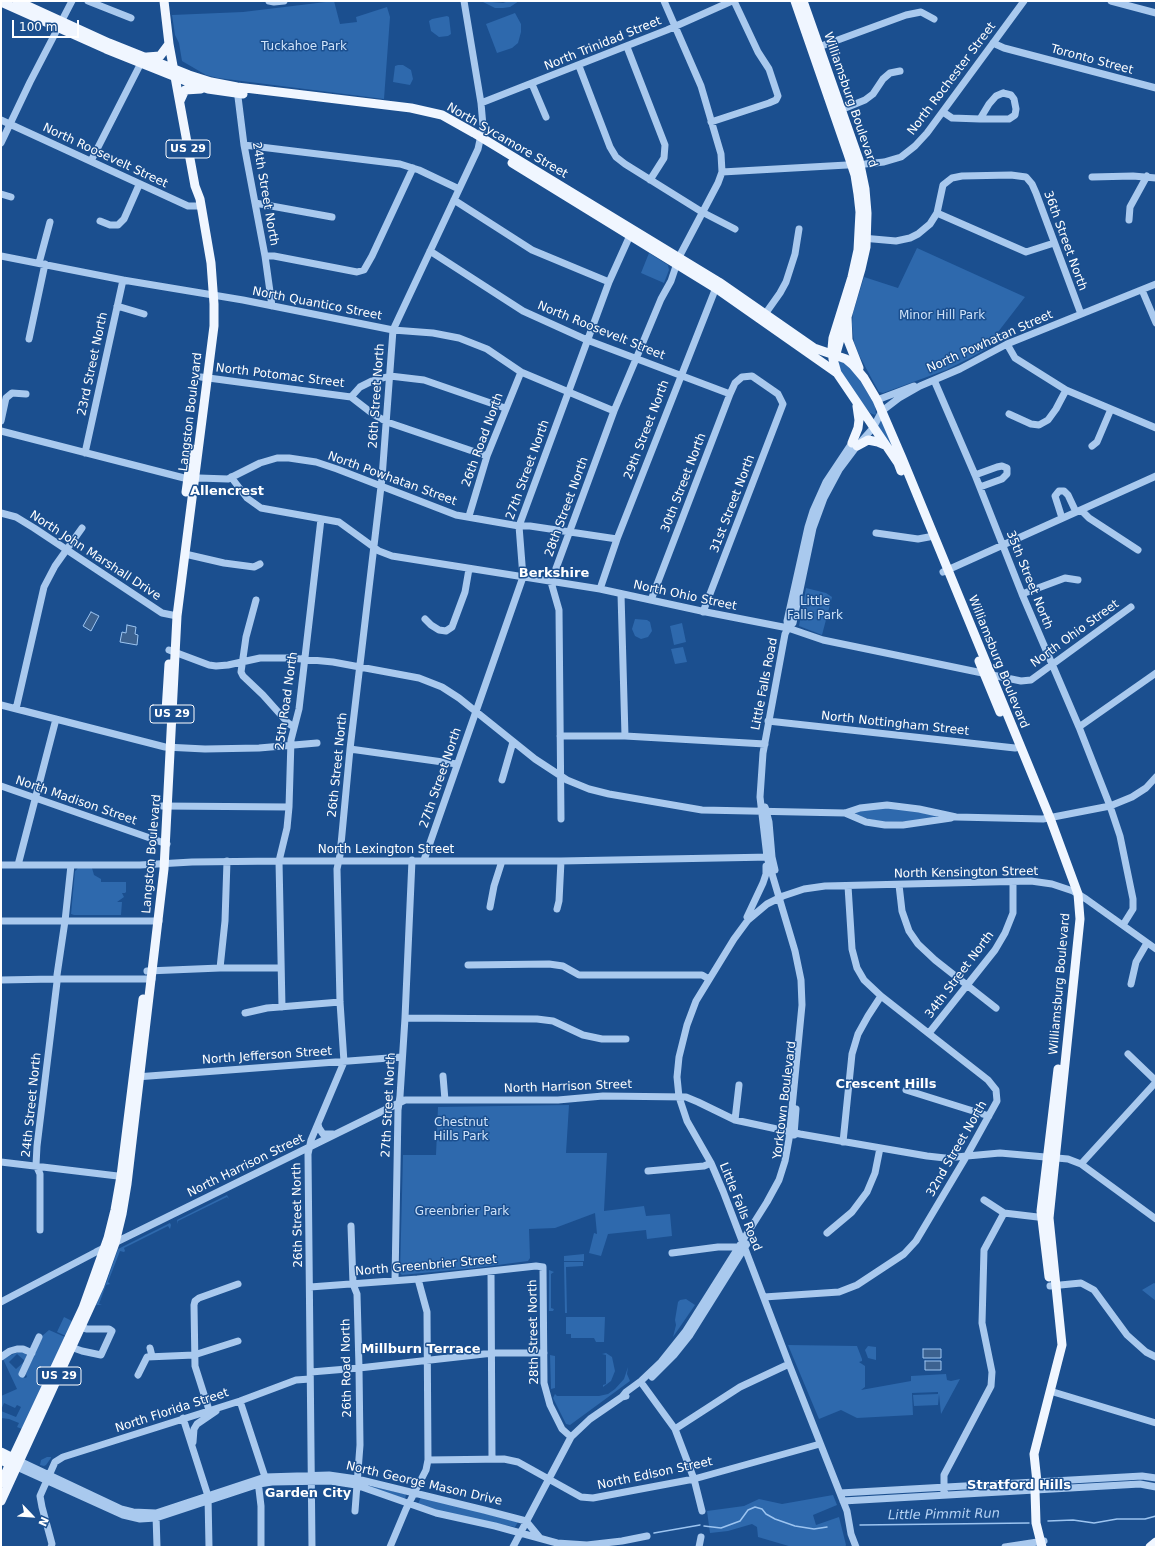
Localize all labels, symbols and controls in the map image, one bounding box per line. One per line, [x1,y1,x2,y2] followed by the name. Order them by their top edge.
[14,12,81,38] scale bar
[542,14,664,74] street label: North Trinidad Street
[19,20,57,34] text: 100 m
[905,20,999,138] street label: North Rochester Street
[820,30,880,170] street label: Williamsburg Boulevard
[261,40,347,54] park label: Tuckahoe Park
[1049,42,1135,78] street label: Toronto Street
[444,100,570,182] street label: North Sycamore Street
[40,121,170,191] street label: North Roosevelt Street
[166,140,210,158] road number: US 29
[249,141,281,247] street label: 24th Street North
[1040,189,1090,293] street label: 36th Street North
[251,284,383,324] street label: North Quantico Street
[535,299,667,363] street label: North Roosevelt Street
[925,308,1055,376] street label: North Powhatan Street
[899,309,985,323] park label: Minor Hill Park
[75,311,111,417] street label: 23rd Street North
[366,343,388,449] street label: 26th Street North
[177,352,205,472] street label: Langston Boulevard
[215,361,345,391] street label: North Potomac Street
[621,378,673,482] street label: 29th Street North
[459,391,507,489] street label: 26th Road North
[503,418,553,522] street label: 27th Street North
[658,431,710,535] street label: 30th Street North
[326,449,458,509] street label: North Powhatan Street
[708,453,758,555] street label: 31st Street North
[542,455,592,559] street label: 28th Street North
[190,484,264,500] district label: Allencrest
[27,508,163,604] street label: North John Marshall Drive
[1003,529,1055,631] street label: 35th Street North
[519,566,589,582] district label: Berkshire
[632,578,738,614] street label: North Ohio Street
[965,593,1031,731] street label: Williamsburg Boulevard
[787,595,843,623] park label: Little Falls Park
[1028,597,1122,671] street label: North Ohio Street
[749,637,781,731] street label: Little Falls Road
[273,651,301,751] street label: 25th Road North
[150,705,194,723] road number: US 29
[820,709,970,739] street label: North Nottingham Street
[325,712,351,818] street label: 26th Street North
[417,726,465,830] street label: 27th Street North
[13,773,139,829] street label: North Madison Street
[140,794,164,914] street label: Langston Boulevard
[318,843,454,857] street label: North Lexington Street
[894,865,1038,881] street label: North Kensington Street
[1047,912,1073,1056] street label: Williamsburg Boulevard
[923,929,997,1021] street label: 34th Street North
[771,1040,799,1160] street label: Yorktown Boulevard
[201,1044,333,1068] street label: North Jefferson Street
[19,1052,45,1158] street label: 24th Street North
[379,1052,399,1158] street label: 27th Street North
[835,1077,937,1093] district label: Crescent Hills
[504,1078,632,1096] street label: North Harrison Street
[924,1099,990,1199] street label: 32nd Street North
[433,1116,489,1144] park label: Chestnut Hills Park
[185,1131,307,1201] street label: North Harrison Street
[716,1161,764,1253] street label: Little Falls Road
[290,1162,306,1268] street label: 26th Street North
[415,1205,509,1219] park label: Greenbrier Park
[355,1253,497,1279] street label: North Greenbrier Street
[526,1279,542,1385] street label: 28th Street North
[339,1318,355,1418] street label: 26th Road North
[361,1342,481,1358] district label: Millburn Terrace
[37,1367,81,1385] road number: US 29
[113,1386,231,1436] street label: North Florida Street
[596,1455,714,1493] street label: North Edison Street
[345,1459,503,1509] street label: North George Mason Drive
[967,1478,1071,1494] district label: Stratford Hills
[265,1486,351,1502] district label: Garden City
[12,1496,52,1536] north arrow
[888,1506,1000,1524] water label: Little Pimmit Run
[35,1514,51,1528] text: N

